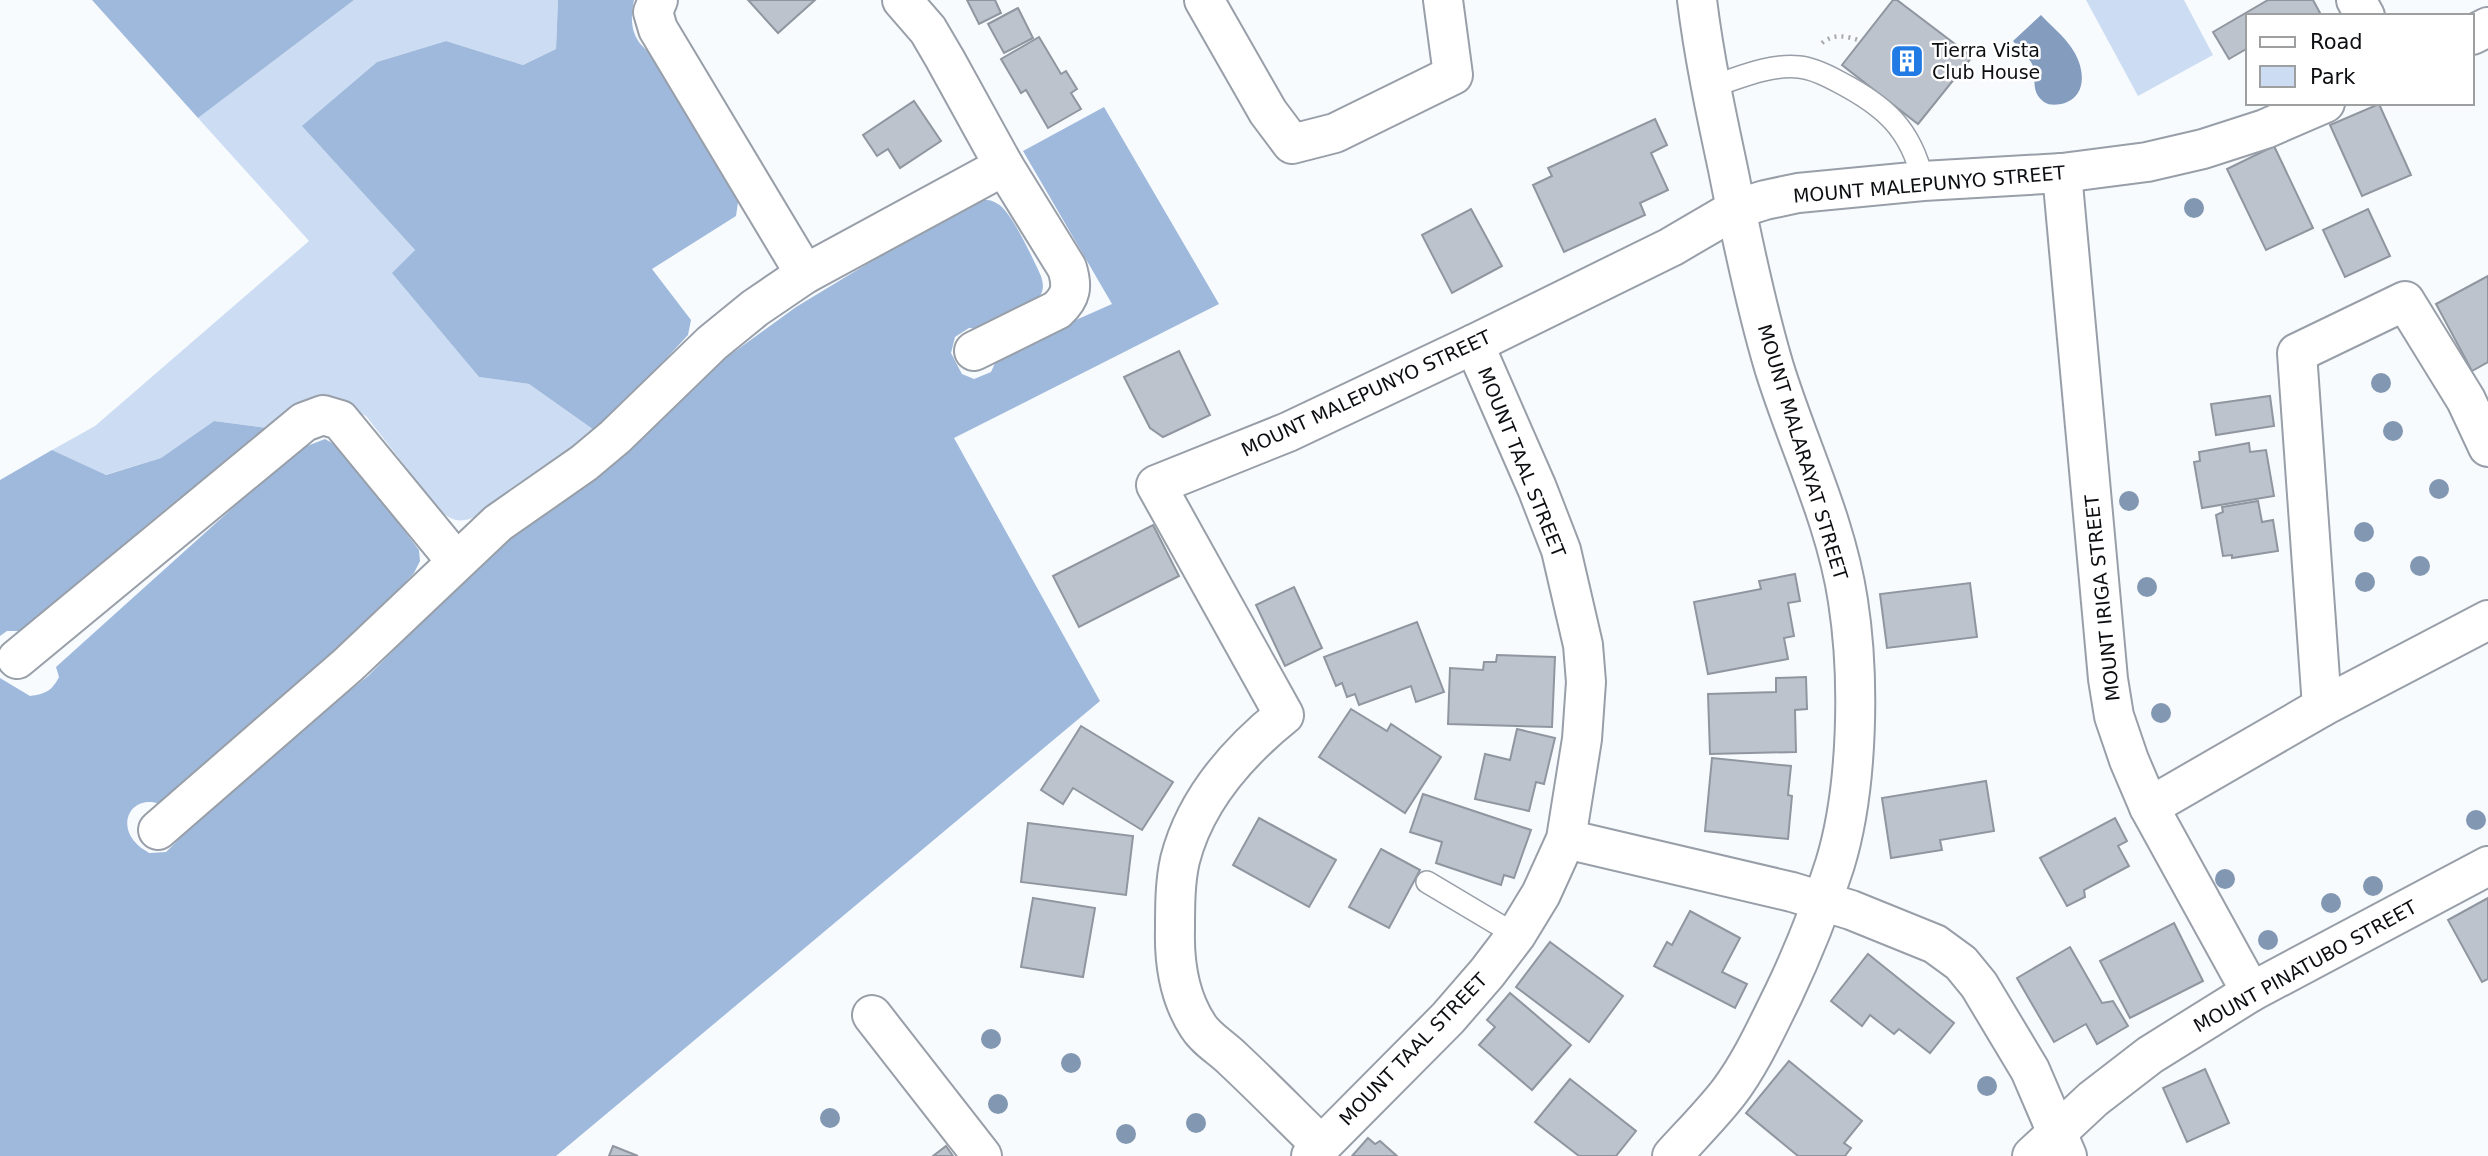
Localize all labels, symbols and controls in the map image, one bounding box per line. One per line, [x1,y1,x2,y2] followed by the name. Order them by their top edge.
[2246,14,2474,105] legend
[2310,30,2363,54] text: Road
[1931,39,2040,83] place label: Tierra Vista Club House
[1888,42,1926,80] building icon: Tierra Vista Club House
[2310,65,2356,89] text: Park
[1792,161,2066,207] street label: MOUNT MALEPUNYO STREET
[1754,321,1853,583] street label: MOUNT MALARAYAT STREET
[1238,325,1495,461] street label: MOUNT MALEPUNYO STREET
[1474,364,1570,561] street label: MOUNT TAAL STREET
[2080,493,2124,702] street label: MOUNT IRIGA STREET
[2190,895,2421,1037] street label: MOUNT PINATUBO STREET
[1335,968,1492,1130] street label: MOUNT TAAL STREET

